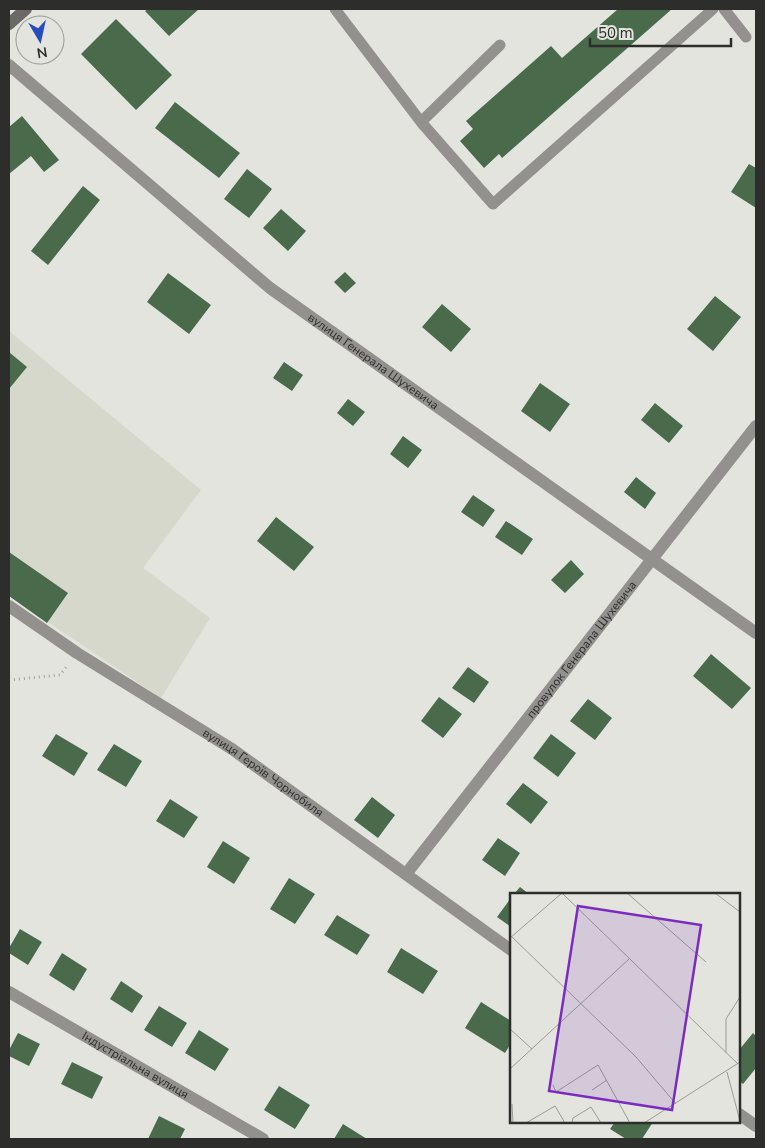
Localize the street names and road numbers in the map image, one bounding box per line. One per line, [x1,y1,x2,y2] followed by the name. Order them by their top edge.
[305,309,442,413] street label: вулиця Генерала Шухевича
[523,577,640,721] street label: провулок Генерала Шухевича
[200,725,327,820] street label: вулиця Героїв Чорнобиля
[79,1028,192,1102] street label: Індустріальна вулиця

